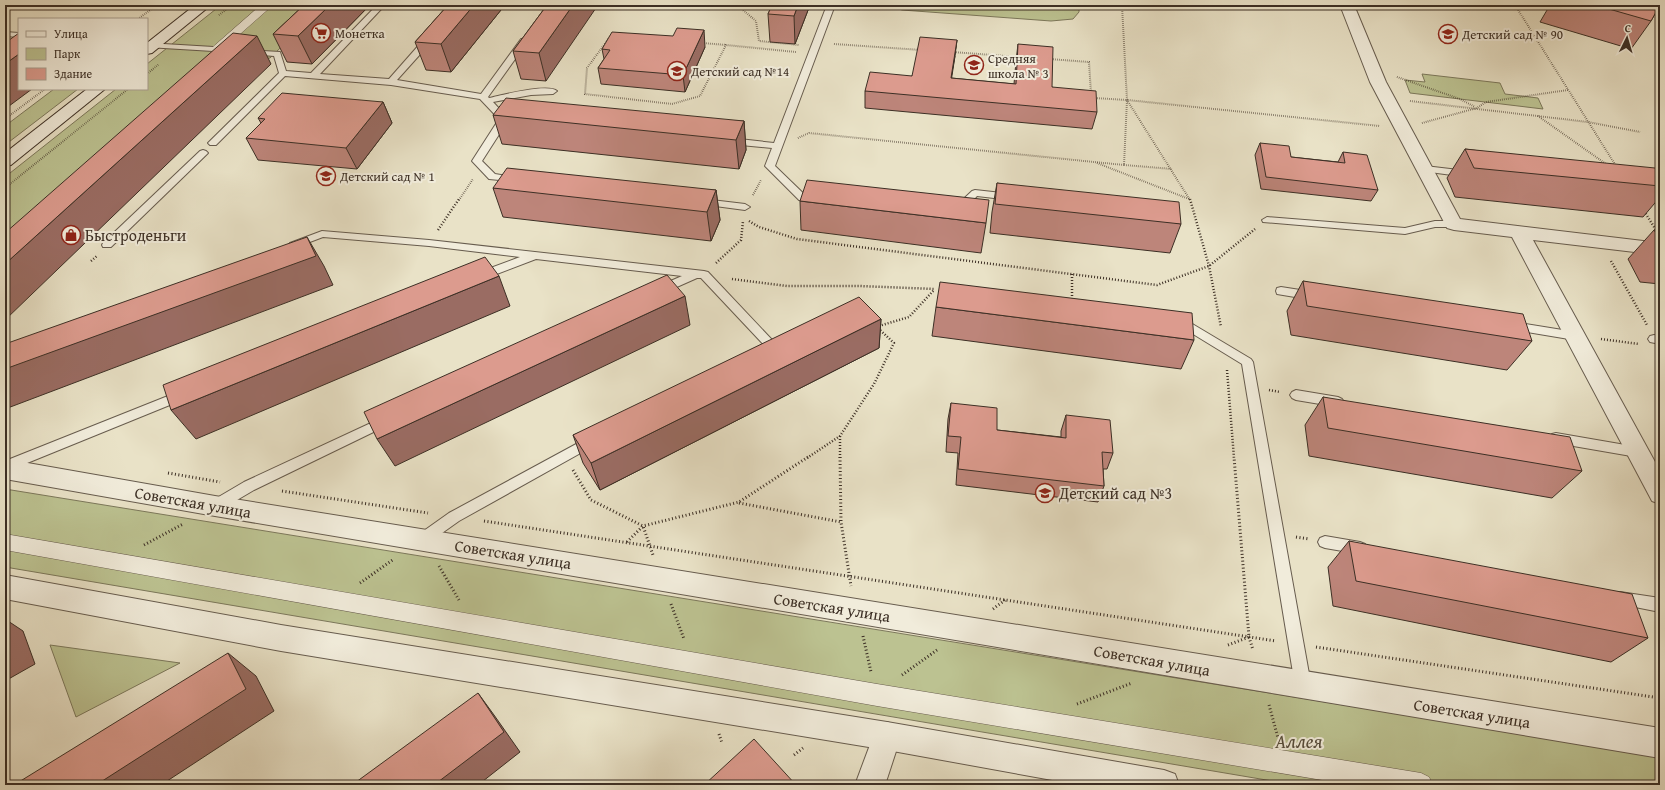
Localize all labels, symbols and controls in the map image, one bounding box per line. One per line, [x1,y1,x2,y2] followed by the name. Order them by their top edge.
[18,18,148,90] legend
[1607,18,1647,58] north arrow
[1624,20,1632,36] text: С
[310,22,332,44] supermarket icon: Монетка
[1437,23,1459,45] school or university icon: Детский сад № 90
[335,24,386,43] place label: Монетка
[54,25,88,42] text: Улица
[1461,25,1563,44] place label: Детский сад № 90
[54,45,81,62] text: Парк
[988,49,1049,83] place label: Средняя школа № 3
[963,54,985,76] school or university icon: Средняя школа № 3
[666,60,688,82] school or university icon: Детский сад №14
[690,62,789,81] place label: Детский сад №14
[54,65,93,82] text: Здание
[315,165,337,187] school or university icon: Детский сад № 1
[339,167,435,186] place label: Детский сад № 1
[85,223,187,247] place label: Быстроденьги
[60,224,82,246] shop icon: Быстроденьги
[133,480,253,524] street label: Советская улица
[1058,481,1172,505] place label: Детский сад №3
[1034,482,1056,504] school or university icon: Детский сад №3
[453,533,573,575] street label: Советская улица
[772,586,892,628] street label: Советская улица
[1092,638,1212,682] street label: Советская улица
[1412,692,1532,734] street label: Советская улица
[1274,727,1323,755] park label: Аллея

